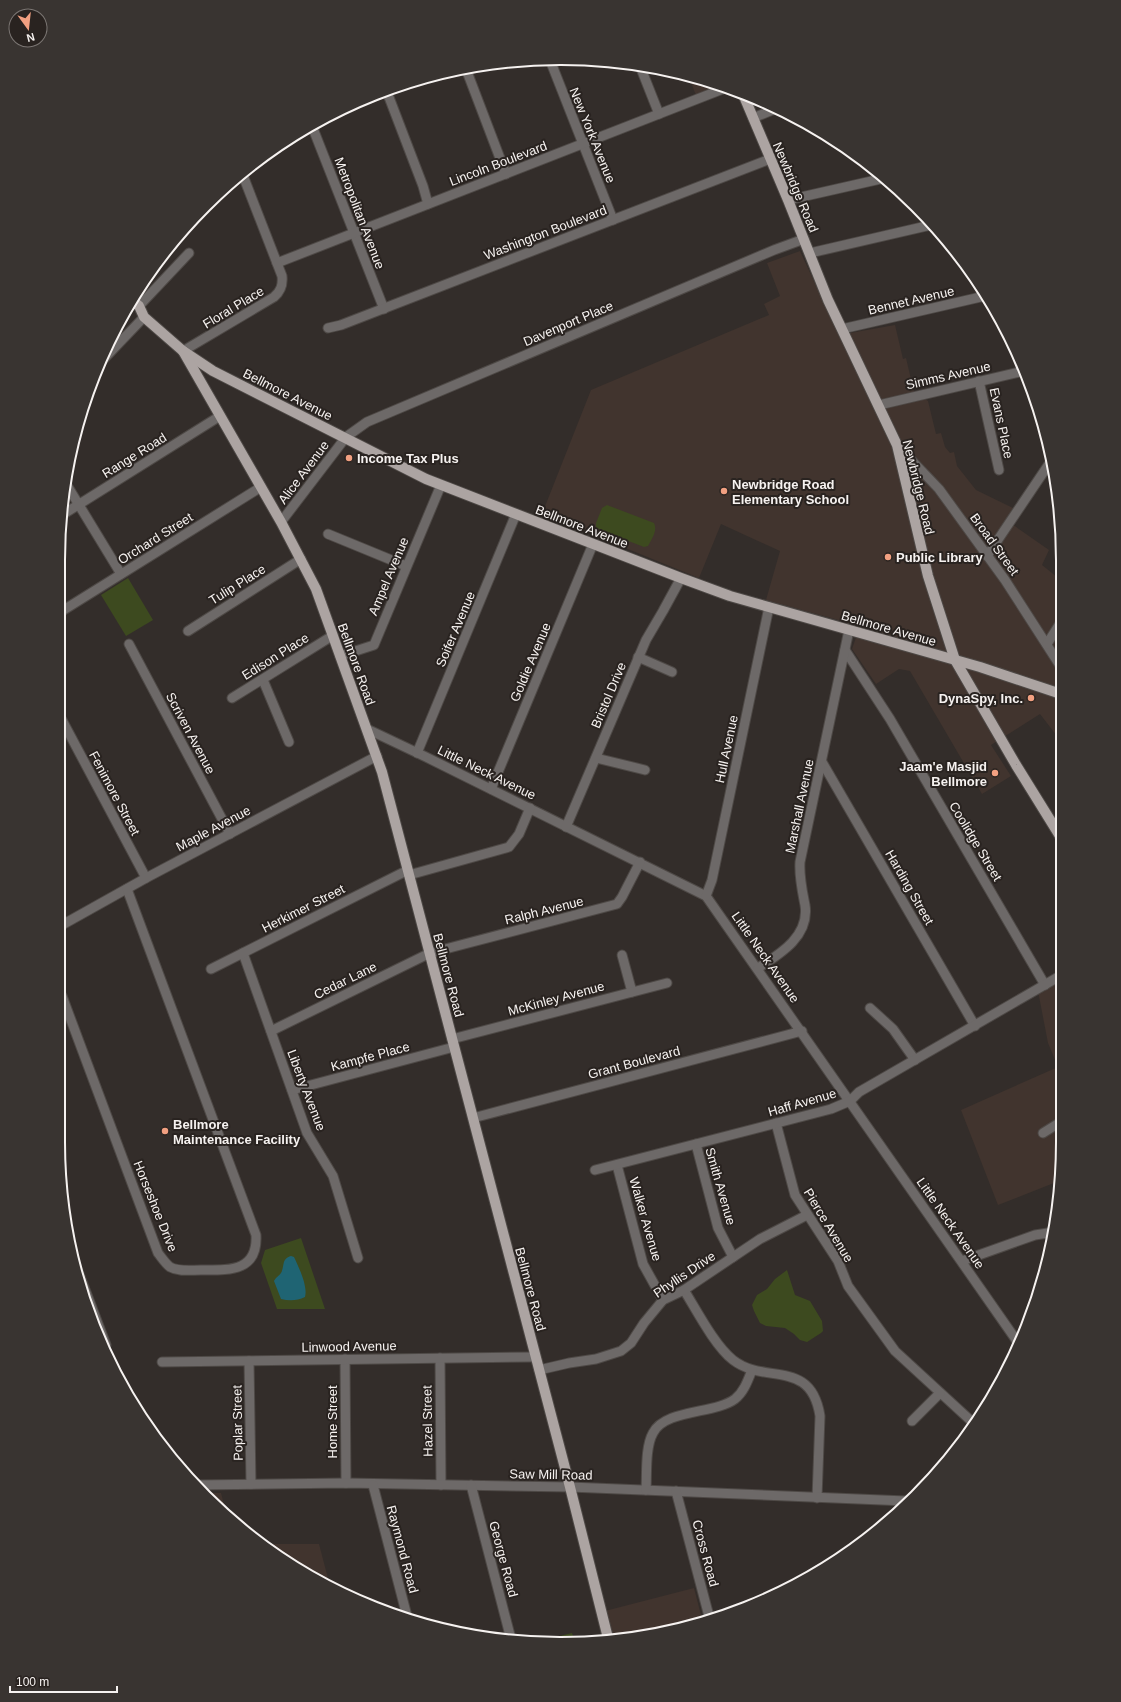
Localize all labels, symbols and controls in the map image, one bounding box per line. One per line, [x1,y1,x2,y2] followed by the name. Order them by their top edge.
[8,8,48,48] north arrow
[25,31,36,44] text: N
[567,85,619,185] street label: New York Avenue
[447,138,549,189] street label: Lincoln Boulevard
[770,140,821,235] street label: Newbridge Road
[331,155,388,271] street label: Metropolitan Avenue
[482,202,609,263] street label: Washington Boulevard
[200,283,267,332] street label: Floral Place
[867,283,956,318] street label: Bennet Avenue
[521,298,615,349] street label: Davenport Place
[904,358,992,393] street label: Simms Avenue
[241,366,335,423] street label: Bellmore Avenue
[987,386,1016,460] street label: Evans Place
[99,430,169,481] street label: Range Road
[275,438,332,507] street label: Alice Avenue
[900,438,938,536] street label: Newbridge Road
[357,451,459,466] place label: Income Tax Plus
[344,453,354,463] marker: Income Tax Plus
[732,477,849,507] place label: Newbridge Road Elementary School
[719,486,729,496] marker: Newbridge Road Elementary School
[533,502,630,551] street label: Bellmore Avenue
[115,509,196,567] street label: Orchard Street
[967,510,1022,579] street label: Broad Street
[365,535,412,618] street label: Ampel Avenue
[896,550,983,565] place label: Public Library
[883,552,893,562] marker: Public Library
[206,561,268,608] street label: Tulip Place
[433,589,478,669] street label: Soifer Avenue
[840,608,938,649] street label: Bellmore Avenue
[507,620,554,704] street label: Goldie Avenue
[335,621,378,707] street label: Bellmore Road
[239,630,311,683] street label: Edison Place
[588,660,629,730] street label: Bristol Drive
[163,690,218,777] street label: Scriven Avenue
[939,691,1023,706] place label: DynaSpy, Inc.
[1026,693,1036,703] marker: DynaSpy, Inc.
[712,714,741,784] street label: Hull Avenue
[435,742,538,803] street label: Little Neck Avenue
[86,749,143,838] street label: Fenimore Street
[782,758,817,855] street label: Marshall Avenue
[899,759,987,789] place label: Jaam'e Masjid Bellmore
[990,768,1000,778] marker: Jaam'e Masjid Bellmore
[946,799,1005,884] street label: Coolidge Street
[173,803,253,854] street label: Maple Avenue
[882,847,937,928] street label: Harding Street
[259,881,348,936] street label: Herkimer Street
[503,893,585,928] street label: Ralph Avenue
[729,909,803,1006] street label: Little Neck Avenue
[430,932,467,1019] street label: Bellmore Road
[311,959,379,1002] street label: Cedar Lane
[506,978,606,1019] street label: McKinley Avenue
[329,1039,411,1074] street label: Kampfe Place
[586,1043,682,1082] street label: Grant Boulevard
[284,1047,329,1133] street label: Liberty Avenue
[766,1086,838,1119] street label: Haff Avenue
[173,1117,301,1147] place label: Bellmore Maintenance Facility
[160,1126,170,1136] marker: Bellmore Maintenance Facility
[702,1146,739,1227] street label: Smith Avenue
[130,1158,181,1254] street label: Horseshoe Drive
[626,1175,665,1263] street label: Walker Avenue
[914,1175,988,1272] street label: Little Neck Avenue
[801,1186,857,1265] street label: Pierce Avenue
[512,1246,549,1333] street label: Bellmore Road
[650,1248,718,1301] street label: Phyllis Drive
[301,1338,397,1355] street label: Linwood Avenue
[229,1385,246,1461] street label: Poplar Street
[325,1385,340,1458] street label: Home Street
[419,1385,436,1457] street label: Hazel Street
[509,1466,593,1483] street label: Saw Mill Road
[384,1504,421,1595] street label: Raymond Road
[689,1518,722,1588] street label: Cross Road
[486,1519,521,1599] street label: George Road
[10,1668,117,1694] scale bar
[16,1675,49,1689] text: 100 m

